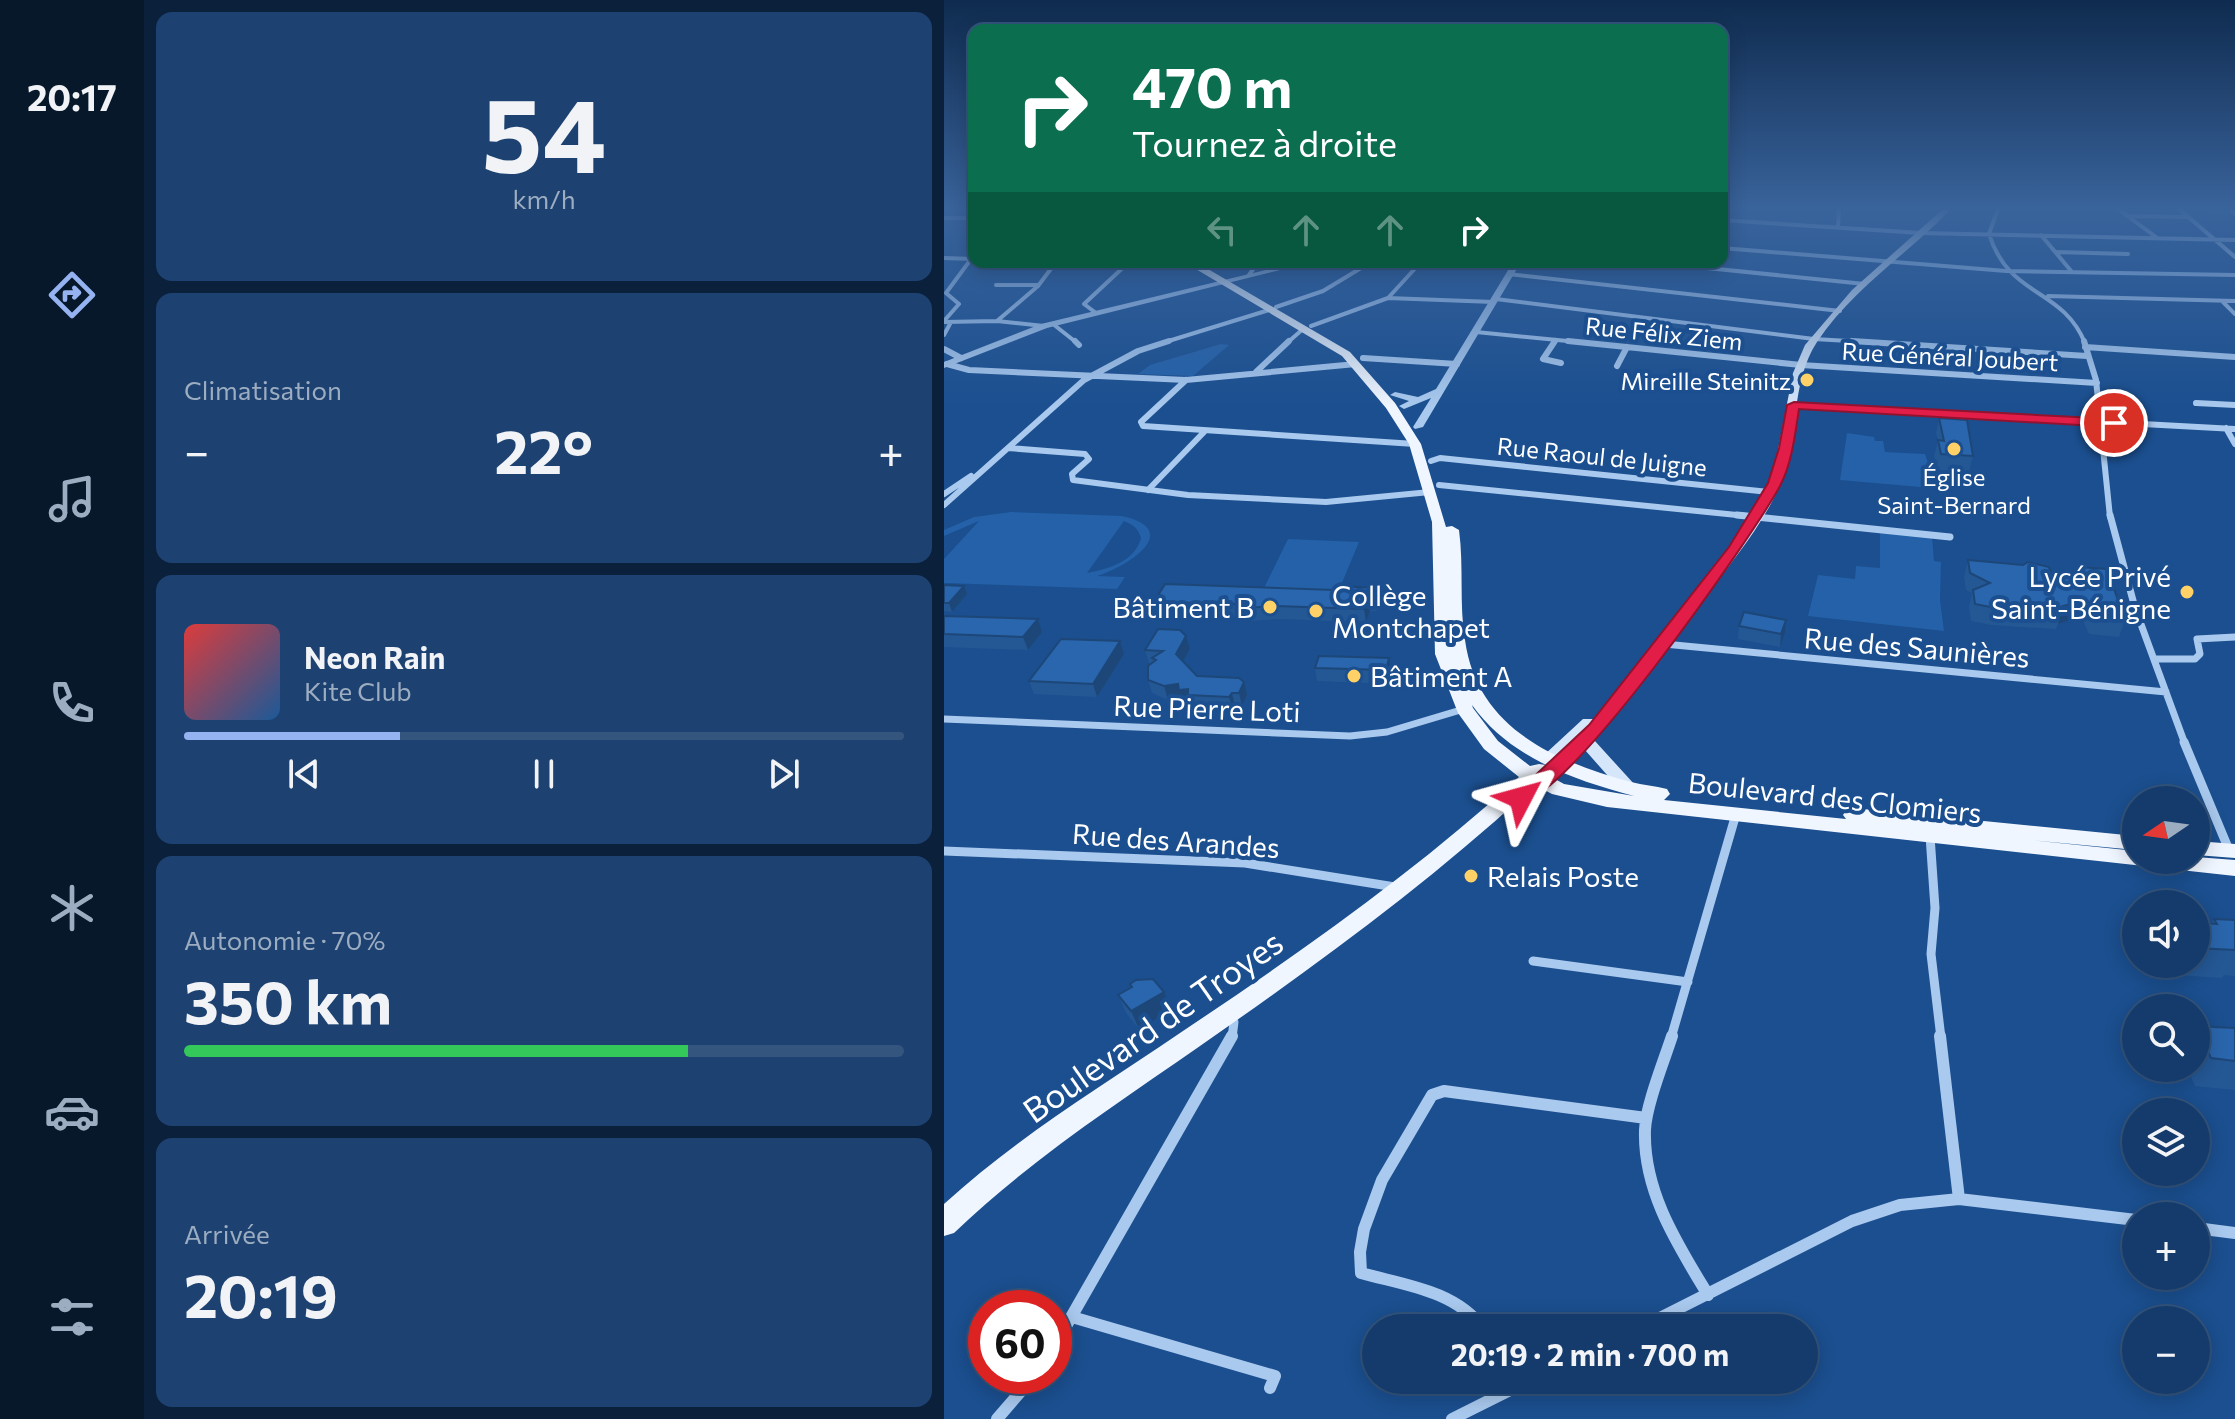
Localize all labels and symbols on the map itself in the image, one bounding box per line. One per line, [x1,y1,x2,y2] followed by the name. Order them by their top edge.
[1584,310,1744,356] street label: Rue Félix Ziem
[1841,336,2059,376] street label: Rue Général Joubert
[1620,366,1791,395] place label: Mireille Steinitz
[1798,371,1816,389] marker: Mireille Steinitz
[2080,389,2148,457] pin
[1496,431,1708,481] street label: Rue Raoul de Juigne
[1945,440,1963,458] marker: Église Saint-Bernard
[1877,462,2031,519] place label: Église Saint-Bernard
[1991,559,2171,625] place label: Lycée Privé Saint-Bénigne
[1332,578,1490,644] place label: Collège Montchapet
[2178,583,2196,601] marker: Lycée Privé Saint-Bénigne
[1113,590,1254,624] place label: Bâtiment B
[1261,598,1279,616] marker: Bâtiment B
[1307,602,1325,620] marker: Collège Montchapet
[1803,620,2031,674] street label: Rue des Saunières
[1370,659,1513,693] place label: Bâtiment A
[1345,667,1363,685] marker: Bâtiment A
[1113,688,1301,728] street label: Rue Pierre Loti
[1479,756,1563,840] position arrow
[1687,765,1983,829] street label: Boulevard des Clomiers
[2122,786,2210,874] north arrow
[1071,816,1281,864] street label: Rue des Arandes
[1487,859,1639,893] place label: Relais Poste
[1462,867,1480,885] marker: Relais Poste
[1014,920,1290,1130] street label: Boulevard de Troyes
[968,1290,1072,1394] speed limit sign: 60

